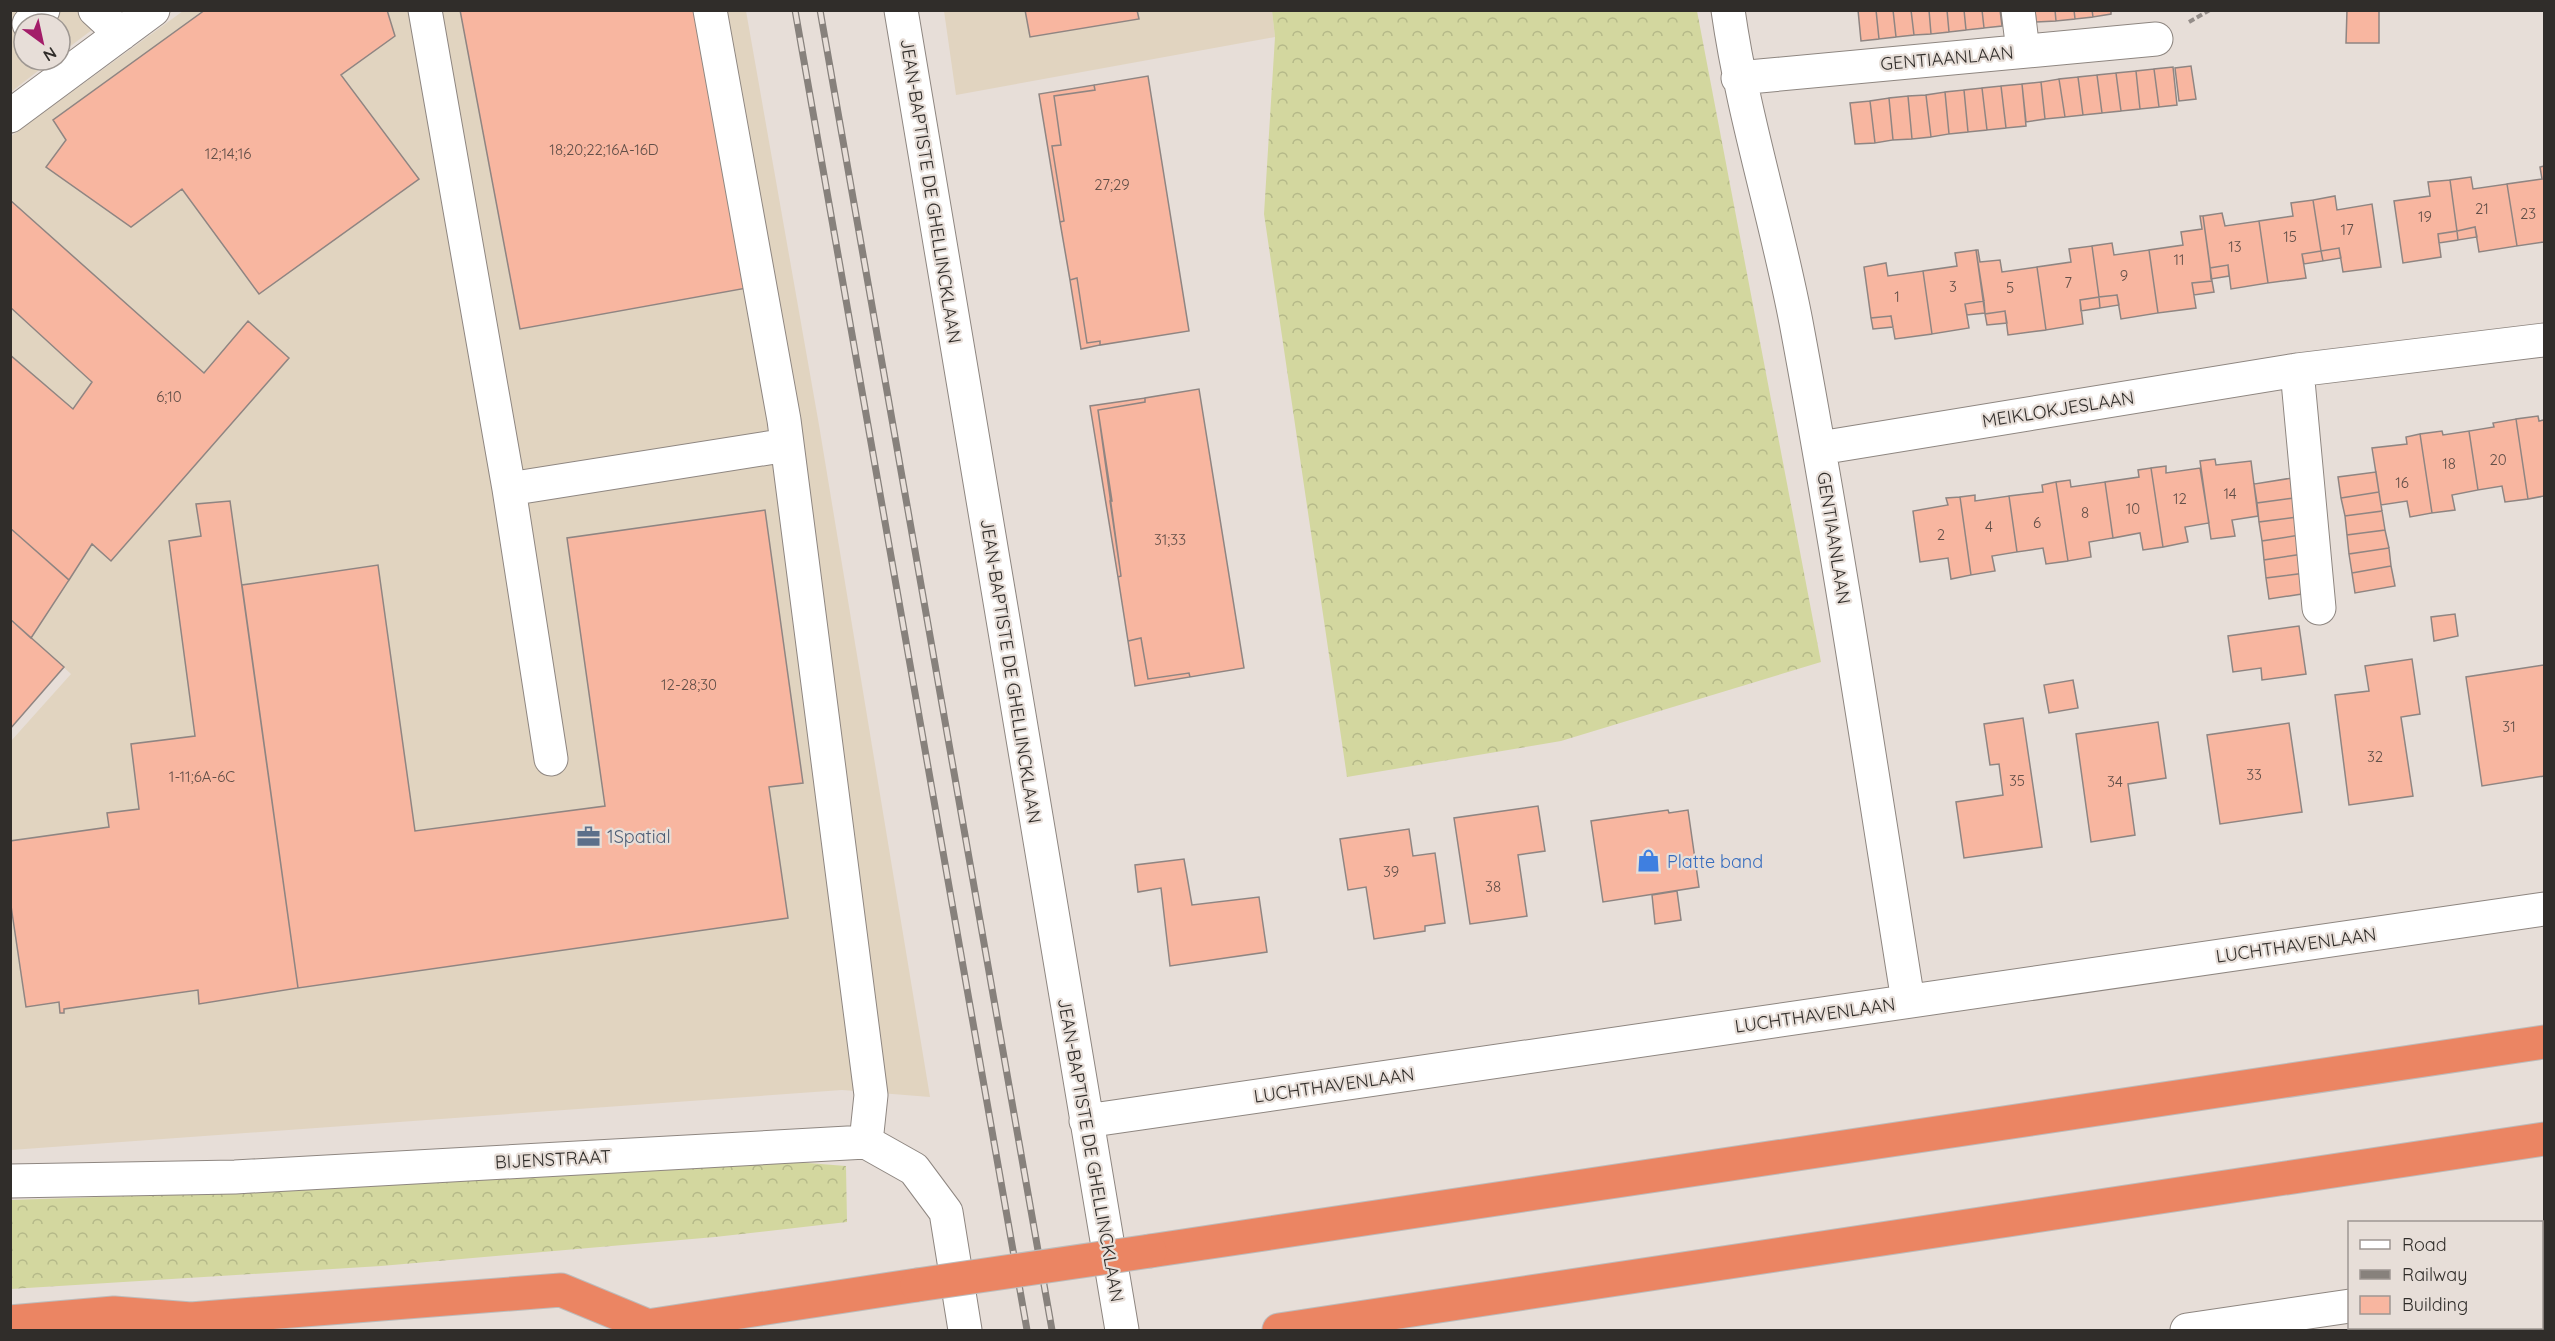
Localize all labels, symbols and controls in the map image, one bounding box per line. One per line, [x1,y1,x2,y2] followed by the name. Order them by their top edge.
[12,12,72,72] north arrow
[896,37,966,345] street label: JEAN-BAPTISTE DE GHELLINCKLAAN
[1879,41,2015,75] street label: GENTIAANLAAN
[40,43,61,66] text: N
[549,140,659,159] house number: 18;20;22;16A-16D
[205,144,251,163] house number: 12;14;16
[1094,175,1130,194] house number: 27;29
[2475,199,2489,218] house number: 21
[2520,204,2536,223] house number: 23
[2418,207,2432,226] house number: 19
[2340,220,2354,239] house number: 17
[2283,227,2297,246] house number: 15
[2228,237,2242,256] house number: 13
[2173,250,2185,269] house number: 11
[2120,266,2128,285] house number: 9
[2064,273,2072,292] house number: 7
[1949,277,1957,296] house number: 3
[2006,278,2014,297] house number: 5
[1894,287,1900,306] house number: 1
[1980,386,2136,432] street label: MEIKLOKJESLAAN
[156,387,182,406] house number: 6;10
[2489,450,2507,469] house number: 20
[2442,454,2456,473] house number: 18
[1812,470,1856,606] street label: GENTIAANLAAN
[2395,473,2409,492] house number: 16
[2223,484,2237,503] house number: 14
[2173,489,2187,508] house number: 12
[2126,499,2140,518] house number: 10
[2081,503,2089,522] house number: 8
[2033,513,2041,532] house number: 6
[976,517,1046,825] street label: JEAN-BAPTISTE DE GHELLINCKLAAN
[1985,517,1993,536] house number: 4
[1937,525,1945,544] house number: 2
[1154,530,1186,549] house number: 31;33
[661,675,717,694] house number: 12-28;30
[2502,717,2516,736] house number: 31
[2367,747,2383,766] house number: 32
[2246,765,2262,784] house number: 33
[169,767,235,786] house number: 1-11;6A-6C
[2009,771,2025,790] house number: 35
[2107,772,2123,791] house number: 34
[576,823,602,849] office icon: 1Spatial
[607,825,671,848] place label: 1Spatial
[1636,848,1662,874] shop icon: Platte band
[1667,850,1763,873] place label: Platte band
[1383,862,1399,881] house number: 39
[1485,877,1501,896] house number: 38
[2214,922,2378,968] street label: LUCHTHAVENLAAN
[1733,992,1897,1038] street label: LUCHTHAVENLAAN
[1053,996,1129,1304] street label: JEAN-BAPTISTE DE GHELLINCKLAAN
[1252,1062,1416,1108] street label: LUCHTHAVENLAAN
[494,1144,612,1174] street label: BIJENSTRAAT
[2348,1221,2543,1329] legend
[2402,1233,2447,1256] text: Road
[2402,1263,2468,1286] text: Railway
[2402,1293,2468,1316] text: Building

